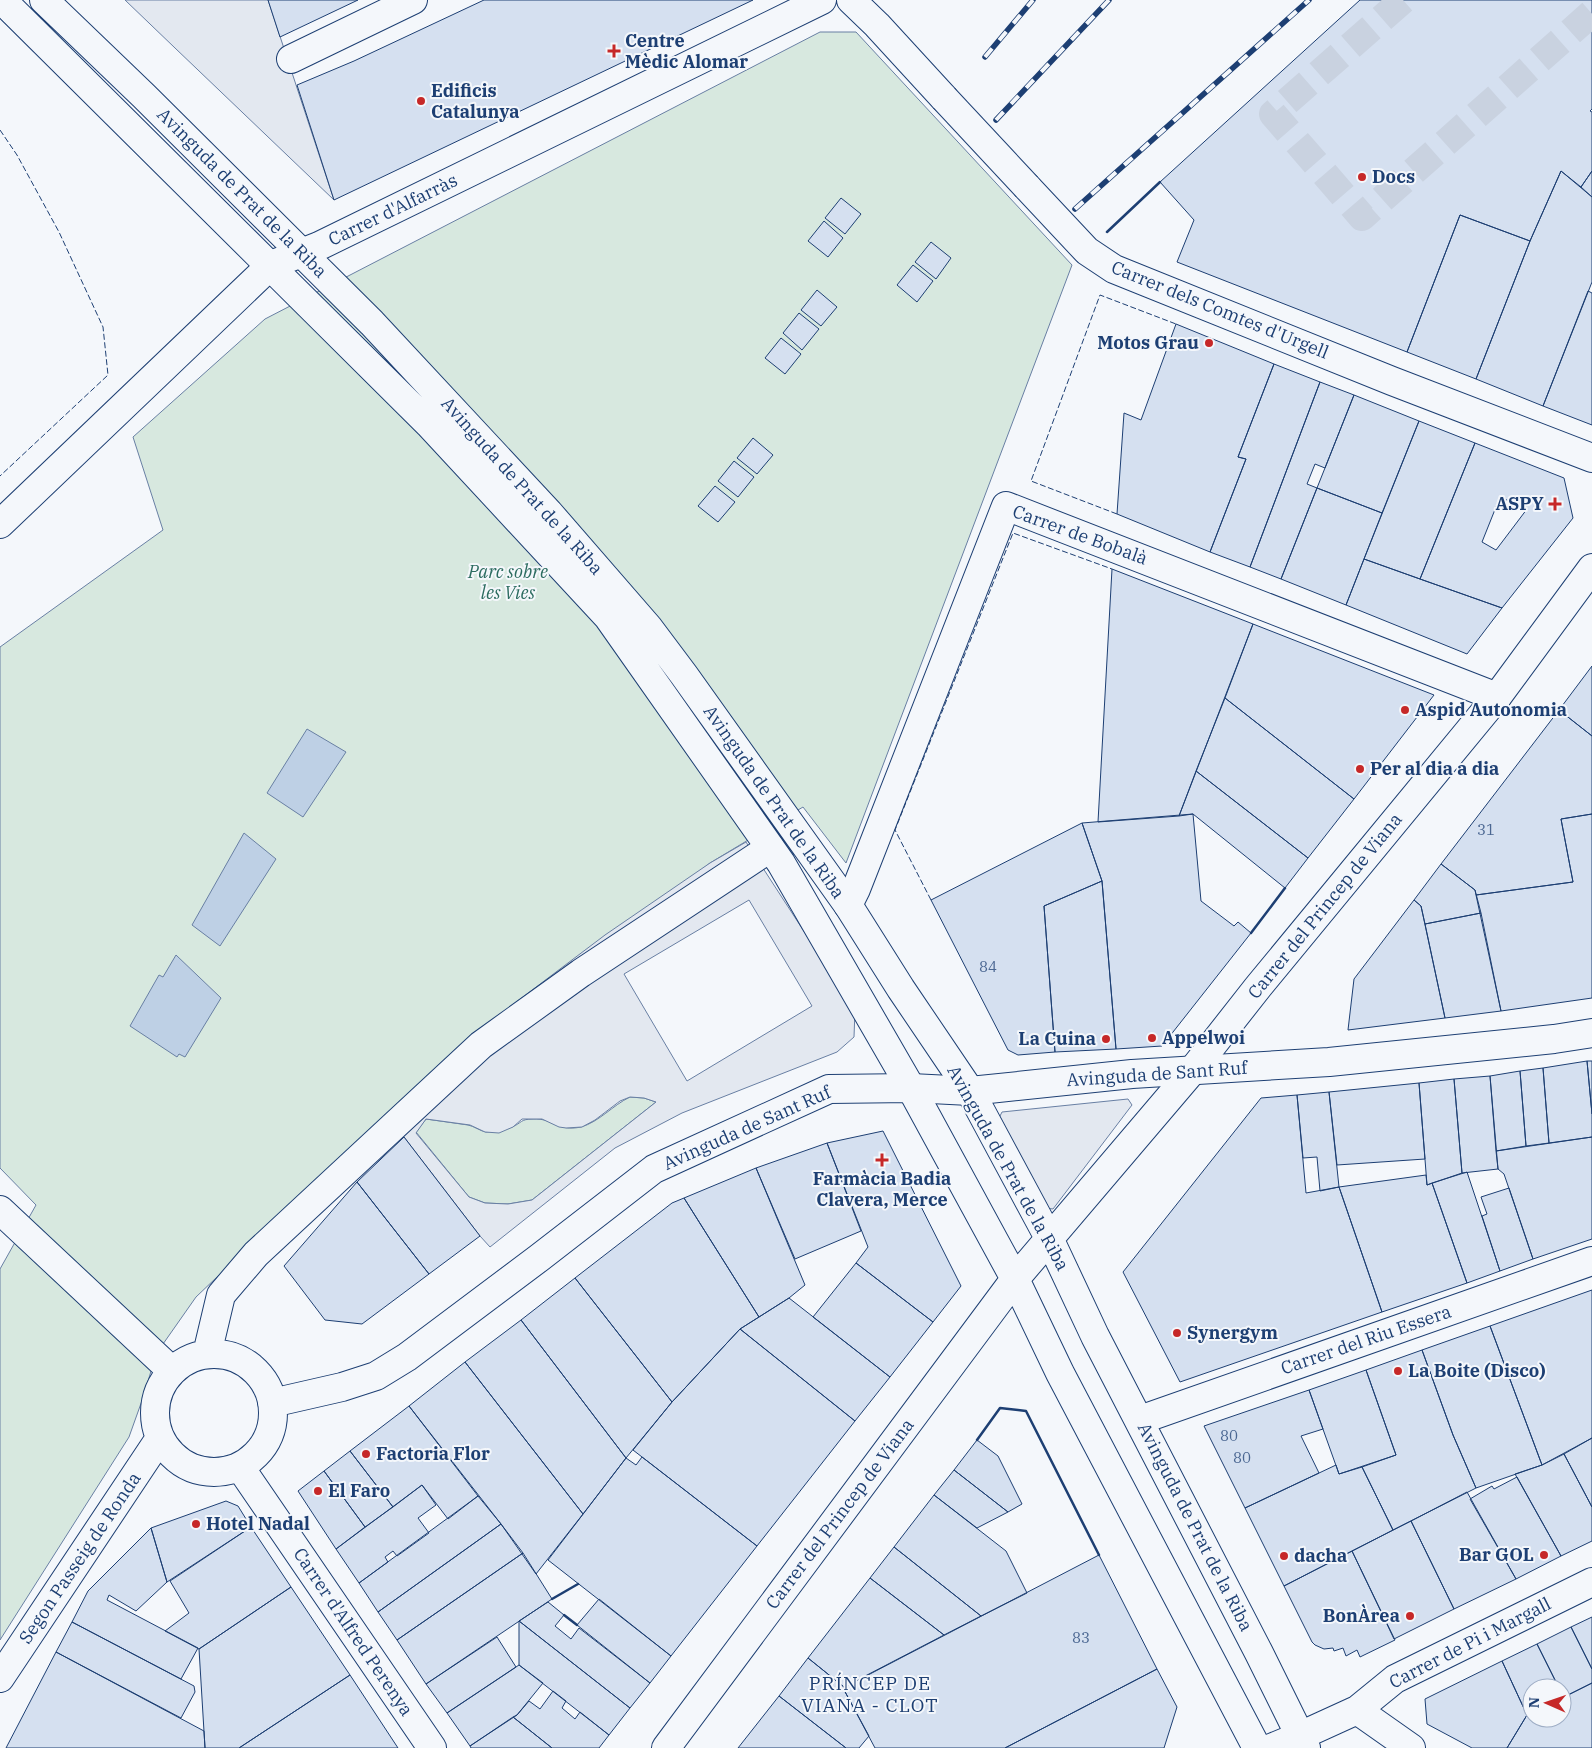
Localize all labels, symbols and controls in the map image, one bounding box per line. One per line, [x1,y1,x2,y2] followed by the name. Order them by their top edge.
[625,29,748,73] place label: Centre Mèdic Alomar
[607,44,621,58] marker: Centre Mèdic Alomar
[431,79,520,123] place label: Edificis Catalunya
[415,95,427,107] marker: Edificis Catalunya
[152,103,332,283] street label: Avinguda de Prat de la Riba
[1372,165,1415,188] place label: Docs
[324,168,461,251] street label: Carrer d'Alfarràs
[1356,171,1368,183] marker: Docs
[1108,255,1332,364] street label: Carrer dels Comtes d'Urgell
[1097,331,1199,354] place label: Motos Grau
[1203,337,1215,349] marker: Motos Grau
[436,392,608,579] street label: Avinguda de Prat de la Riba
[1495,492,1544,515] place label: ASPY
[1548,497,1562,511] marker: ASPY
[1009,499,1151,570] street label: Carrer de Bobalà
[467,560,548,604] park label: Parc sobre les Vies
[1415,698,1567,721] place label: Aspid Autonomia
[699,700,850,903] street label: Avinguda de Prat de la Riba
[1399,704,1411,716] marker: Aspid Autonomia
[1370,757,1499,780] place label: Per al dia a dia
[1354,763,1366,775] marker: Per al dia a dia
[1242,808,1407,1003] street label: Carrer del Princep de Viana
[1477,820,1495,839] house number: 31
[979,957,997,976] house number: 84
[1162,1026,1245,1049] place label: Appelwoi
[1018,1027,1096,1050] place label: La Cuina
[1146,1032,1158,1044] marker: Appelwoi
[1100,1033,1112,1045] marker: La Cuina
[1066,1056,1250,1091] street label: Avinguda de Sant Ruf
[942,1061,1075,1275] street label: Avinguda de Prat de la Riba
[659,1079,836,1175] street label: Avinguda de Sant Ruf
[876,1154,888,1166] marker: Farmàcia Badia Clavera, Merce
[813,1167,951,1211] place label: Farmàcia Badia Clavera, Merce
[1278,1299,1454,1380] street label: Carrer del Riu Essera
[1187,1321,1278,1344] place label: Synergym
[1171,1327,1183,1339] marker: Synergym
[1408,1359,1546,1382] place label: La Boite (Disco)
[1392,1365,1404,1377] marker: La Boite (Disco)
[760,1414,919,1614] street label: Carrer del Princep de Viana
[1133,1419,1258,1635] street label: Avinguda de Prat de la Riba
[1220,1426,1238,1445] house number: 80
[376,1442,490,1465] place label: Factoria Flor
[360,1448,372,1460] marker: Factoria Flor
[1233,1448,1251,1467] house number: 80
[13,1467,146,1648] street label: Segon Passeig de Ronda
[328,1479,390,1502] place label: El Faro
[312,1485,324,1497] marker: El Faro
[206,1512,310,1535] place label: Hotel Nadal
[190,1518,202,1530] marker: Hotel Nadal
[289,1543,418,1720] street label: Carrer d'Alfred Perenya
[1459,1543,1534,1566] place label: Bar GOL
[1294,1544,1347,1567] place label: dacha
[1538,1549,1550,1561] marker: Bar GOL
[1278,1550,1290,1562] marker: dacha
[1385,1592,1555,1693] street label: Carrer de Pi i Margall
[1323,1603,1400,1627] place label: BonÀrea
[1404,1610,1416,1622] marker: BonÀrea
[1072,1628,1090,1647] house number: 83
[801,1671,939,1717] district label: PRÍNCEP DE VIANA - CLOT
[1522,1678,1572,1728] north arrow
[1525,1697,1543,1708] text: N

